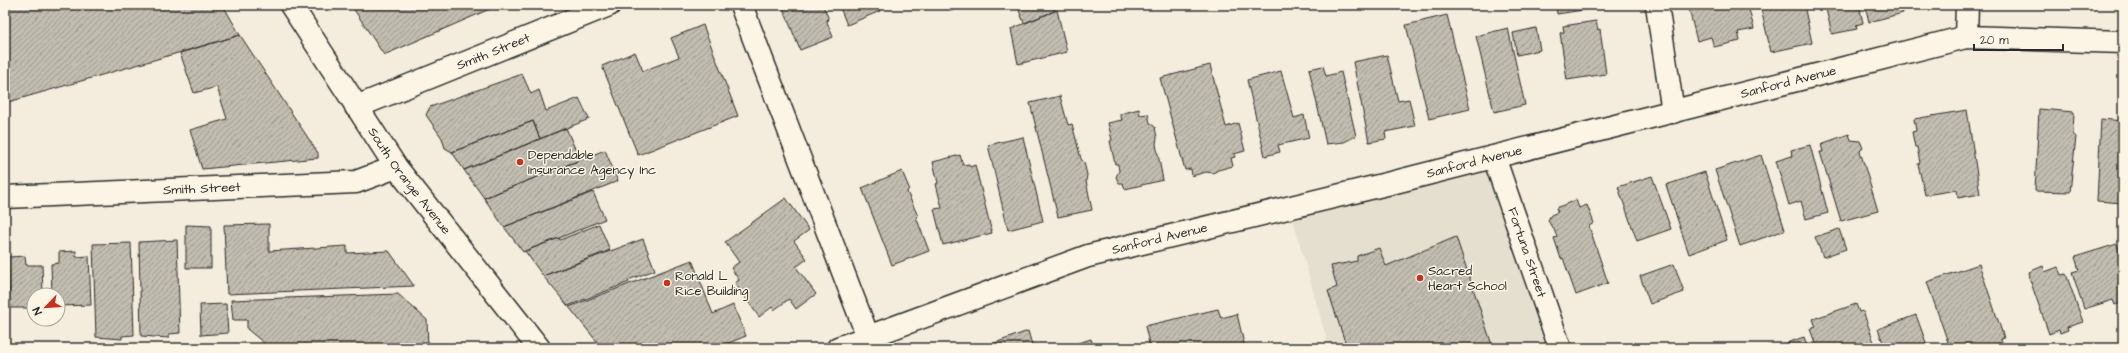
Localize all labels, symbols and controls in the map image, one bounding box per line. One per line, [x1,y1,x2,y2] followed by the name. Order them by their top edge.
[1974,26,2063,52] scale bar
[454,29,533,75] street label: Smith Street
[1980,32,2009,49] text: 20 m
[1739,61,1838,103] street label: Sanford Avenue
[364,124,455,238] street label: South Orange Avenue
[1425,141,1524,183] street label: Sanford Avenue
[528,146,656,180] place label: Dependable Insurance Agency Inc
[515,157,525,167] marker: Dependable Insurance Agency Inc
[163,178,242,199] street label: Smith Street
[1503,205,1551,300] street label: Fortuna Street
[1110,219,1209,259] street label: Sanford Avenue
[1428,262,1507,295] place label: Sacred Heart School
[675,267,749,301] place label: Ronald L Rice Building
[1415,273,1425,283] marker: Sacred Heart School
[662,278,672,288] marker: Ronald L Rice Building
[26,287,66,327] north arrow
[29,305,46,317] text: N

